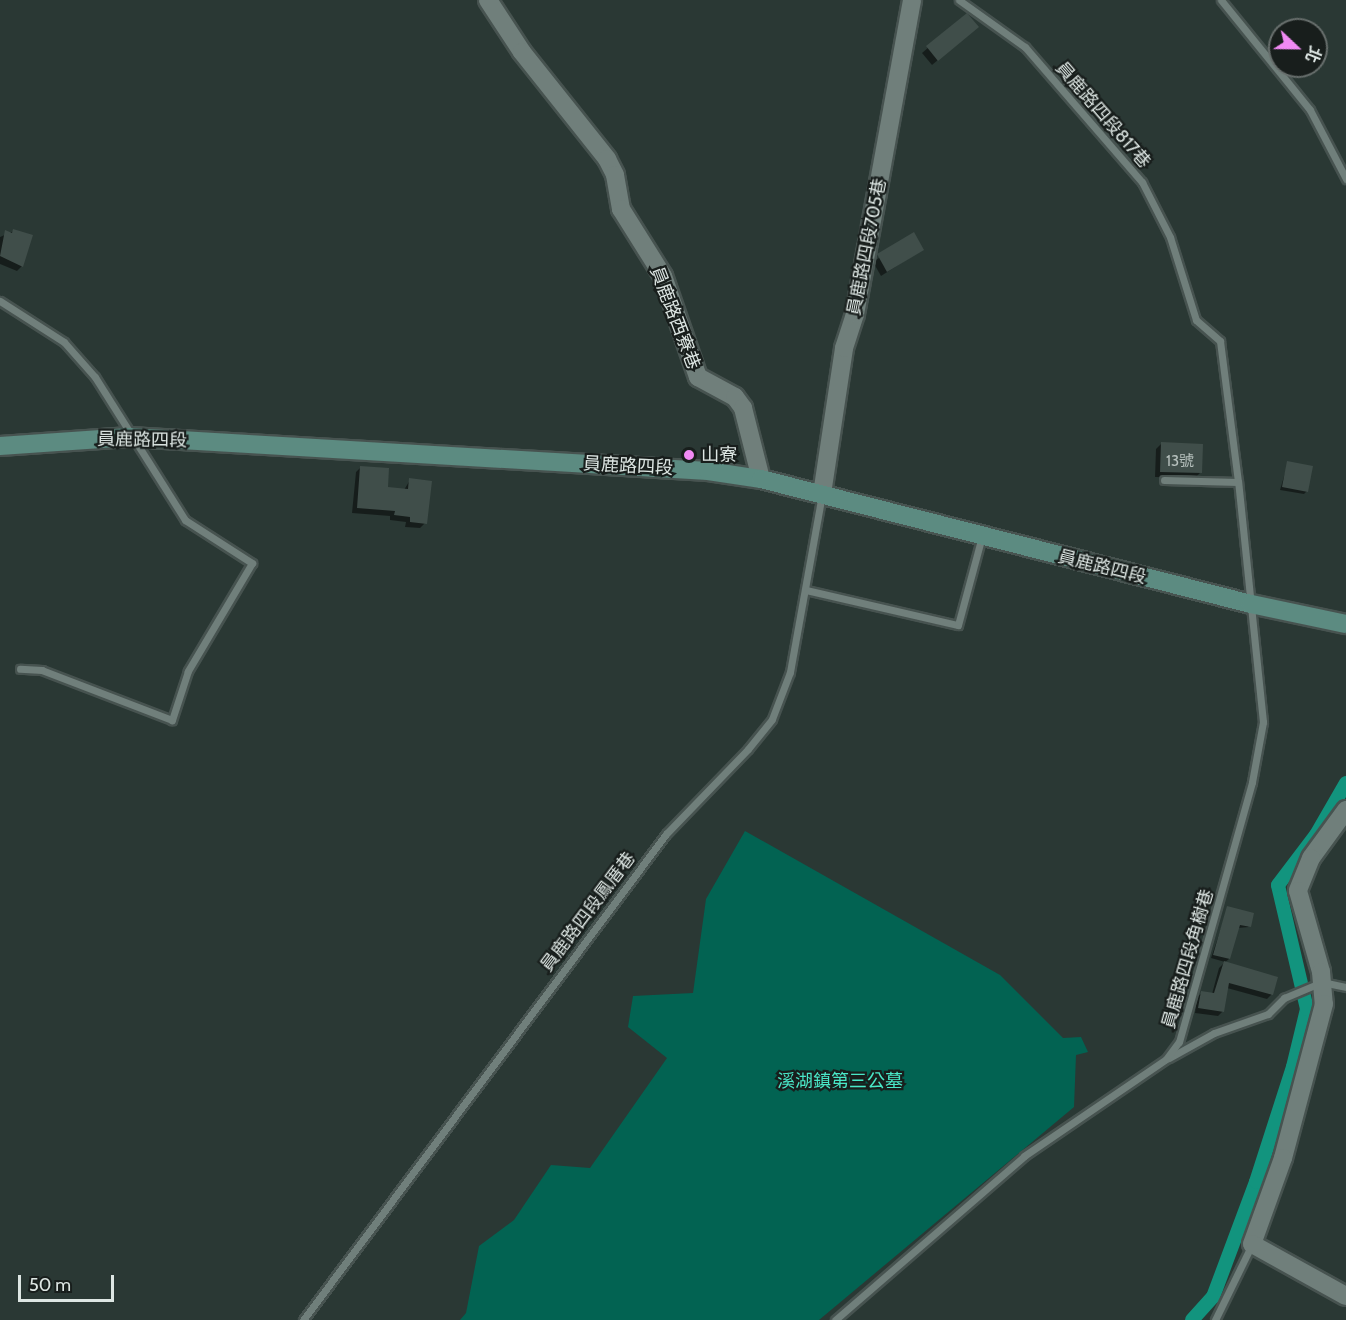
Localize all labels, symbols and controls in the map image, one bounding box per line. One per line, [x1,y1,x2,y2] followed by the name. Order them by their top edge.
[1268,18,1328,78] north arrow
[1301,43,1325,65] text: 北
[1051,57,1155,173] street label: 員鹿路四段817巷
[843,177,891,317] street label: 員鹿路四段705巷
[646,264,704,372] street label: 員鹿路西寮巷
[97,428,187,452] street label: 員鹿路四段
[701,444,737,466] place label: 山寮
[682,448,696,462] marker: 山寮
[582,453,674,479] street label: 員鹿路四段
[1166,453,1194,471] house number: 13號
[1056,546,1148,588] street label: 員鹿路四段
[536,848,640,976] street label: 員鹿路四段鳳厝巷
[1158,887,1218,1031] street label: 員鹿路四段角樹巷
[777,1070,903,1092] park label: 溪湖鎮第三公墓
[21,1263,117,1301] scale bar
[29,1274,71,1296] text: 50 m

